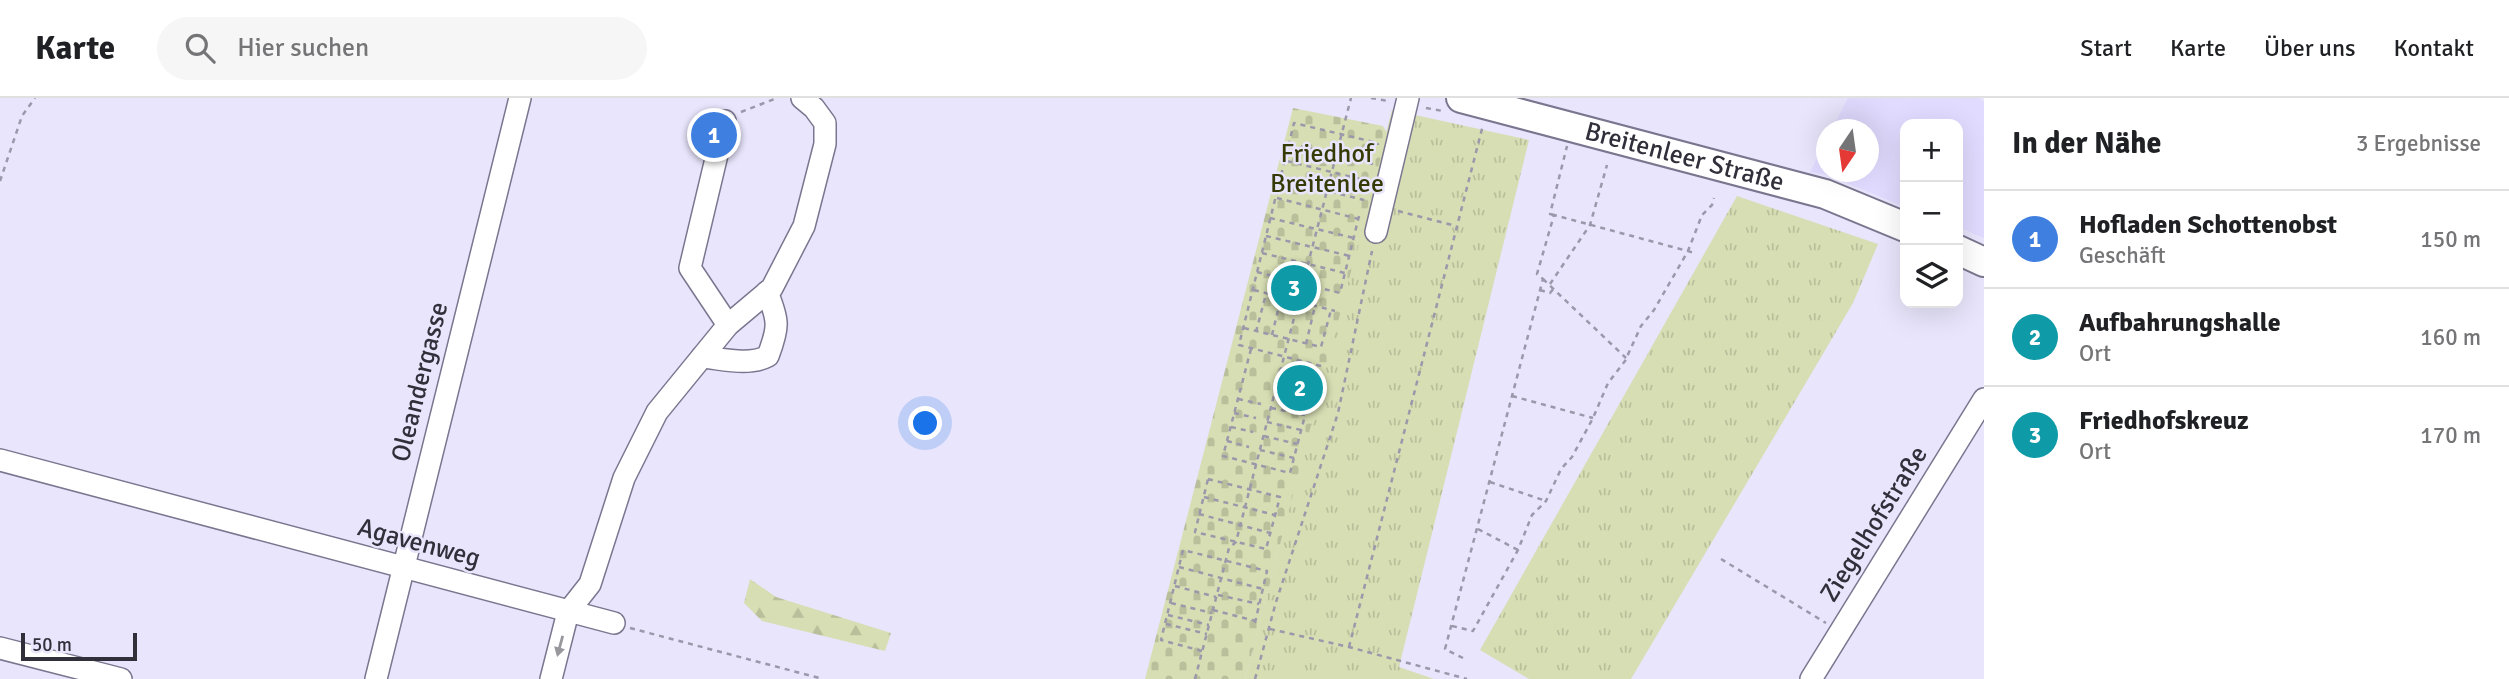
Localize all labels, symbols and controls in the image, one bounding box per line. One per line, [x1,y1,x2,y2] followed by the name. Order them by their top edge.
[157,17,647,80] search box
[35,28,115,69] text: Karte
[181,29,219,67] icon: search
[237,32,369,64] text: Hier suchen
[2080,33,2132,63] text: Start
[2170,33,2226,63] text: Karte
[2264,33,2356,63] text: Über uns
[2394,33,2474,63] text: Kontakt
[691,109,737,161] pin: 1
[1581,115,1787,198] street label: Breitenleer Straße
[1816,119,1879,182] north arrow
[1900,119,1963,308] map controls
[1900,119,1963,182] button: +
[2012,125,2161,162] text: In der Nähe
[2356,129,2481,158] text: 3 Ergebnisse
[1270,138,1384,200] park label: Friedhof Breitenlee
[1900,182,1963,245] button: −
[2079,209,2337,241] text: Hofladen Schottenobst
[2029,225,2041,254] text: 1
[2420,225,2481,254] text: 150 m
[2079,241,2165,270] text: Geschäft
[1900,245,1963,308] button: layers
[1271,262,1317,314] pin: 3
[385,299,455,465] street label: Oleandergasse
[2079,307,2281,339] text: Aufbahrungshalle
[2029,323,2041,352] text: 2
[2420,323,2481,352] text: 160 m
[2079,339,2111,368] text: Ort
[1277,362,1323,414] pin: 2
[2079,405,2249,437] text: Friedhofskreuz
[908,406,942,440] your location
[2029,421,2041,450] text: 3
[2420,421,2481,450] text: 170 m
[2079,437,2111,466] text: Ort
[1813,440,1935,608] street label: Ziegelhofstraße
[354,511,484,575] street label: Agavenweg
[21,630,136,662] scale bar
[32,633,72,657] text: 50 m
[554,635,565,657] one-way arrow

